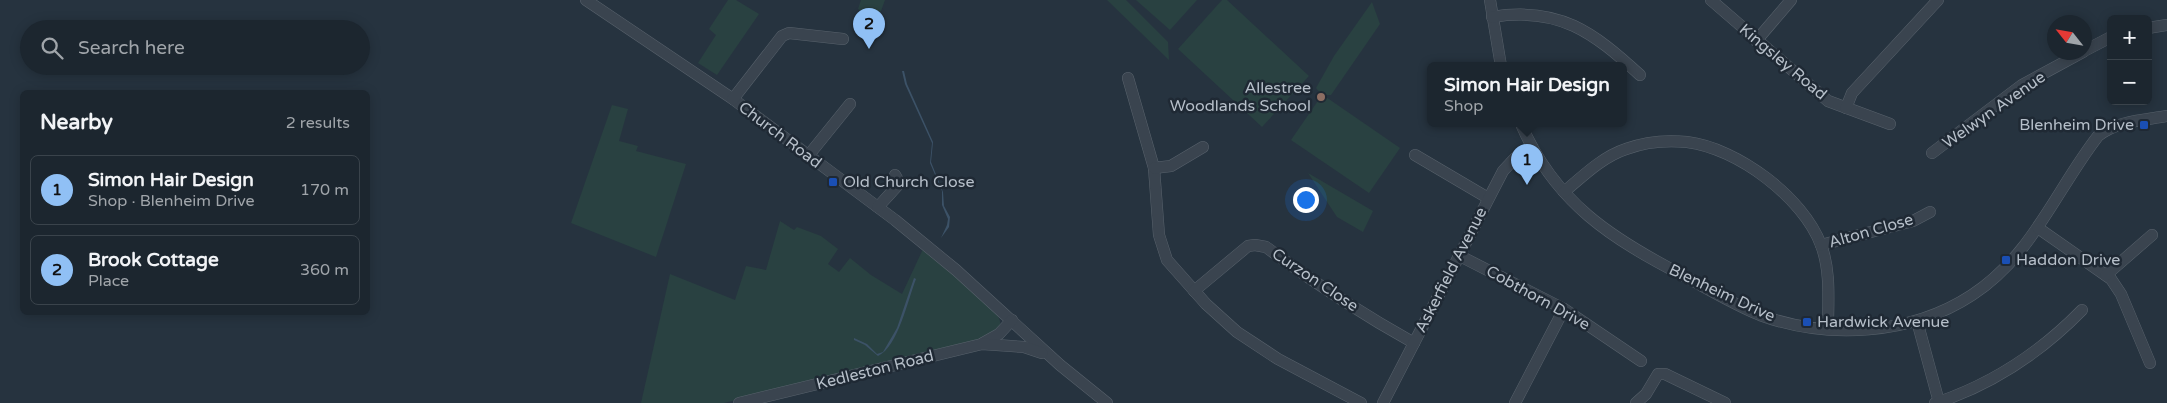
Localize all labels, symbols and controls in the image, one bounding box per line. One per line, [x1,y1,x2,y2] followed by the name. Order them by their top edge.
[853,8,885,49] pin: 2
[2047,15,2092,60] north arrow
[2107,15,2152,105] map controls
[2107,15,2152,60] button: +
[20,20,370,75] search box
[1735,20,1831,104] street label: Kingsley Road
[38,34,66,62] icon: search
[78,37,185,59] text: Search here
[2107,60,2152,105] button: −
[1427,62,1627,127] popup
[1939,67,2049,153] street label: Welwyn Avenue
[1444,74,1610,96] text: Simon Hair Design
[1170,78,1311,116] place label: Allestree Woodlands School
[1315,91,1327,103] marker: Allestree Woodlands School
[1444,96,1483,116] text: Shop
[734,97,826,173] street label: Church Road
[40,110,113,135] text: Nearby
[286,113,350,133] text: 2 results
[2019,115,2134,135] place label: Blenheim Drive
[2138,119,2150,131] marker: Blenheim Drive
[1511,144,1543,185] pin: 1
[88,169,254,191] text: Simon Hair Design
[843,172,975,192] place label: Old Church Close
[827,176,839,188] marker: Old Church Close
[52,180,62,200] text: 1
[300,180,349,200] text: 170 m
[1293,187,1319,213] your location
[88,191,255,211] text: Shop · Blenheim Drive
[1411,204,1491,336] street label: Askerfield Avenue
[1826,209,1916,253] street label: Alton Close
[1268,244,1362,316] street label: Curzon Close
[88,249,219,271] text: Brook Cottage
[2016,250,2120,270] place label: Haddon Drive
[2000,254,2012,266] marker: Haddon Drive
[52,260,62,280] text: 2
[300,260,349,280] text: 360 m
[1666,260,1778,326] street label: Blenheim Drive
[1483,261,1593,335] street label: Cobthorn Drive
[88,271,129,291] text: Place
[1817,312,1949,332] place label: Hardwick Avenue
[1801,316,1813,328] marker: Hardwick Avenue
[814,346,936,394] street label: Kedleston Road

